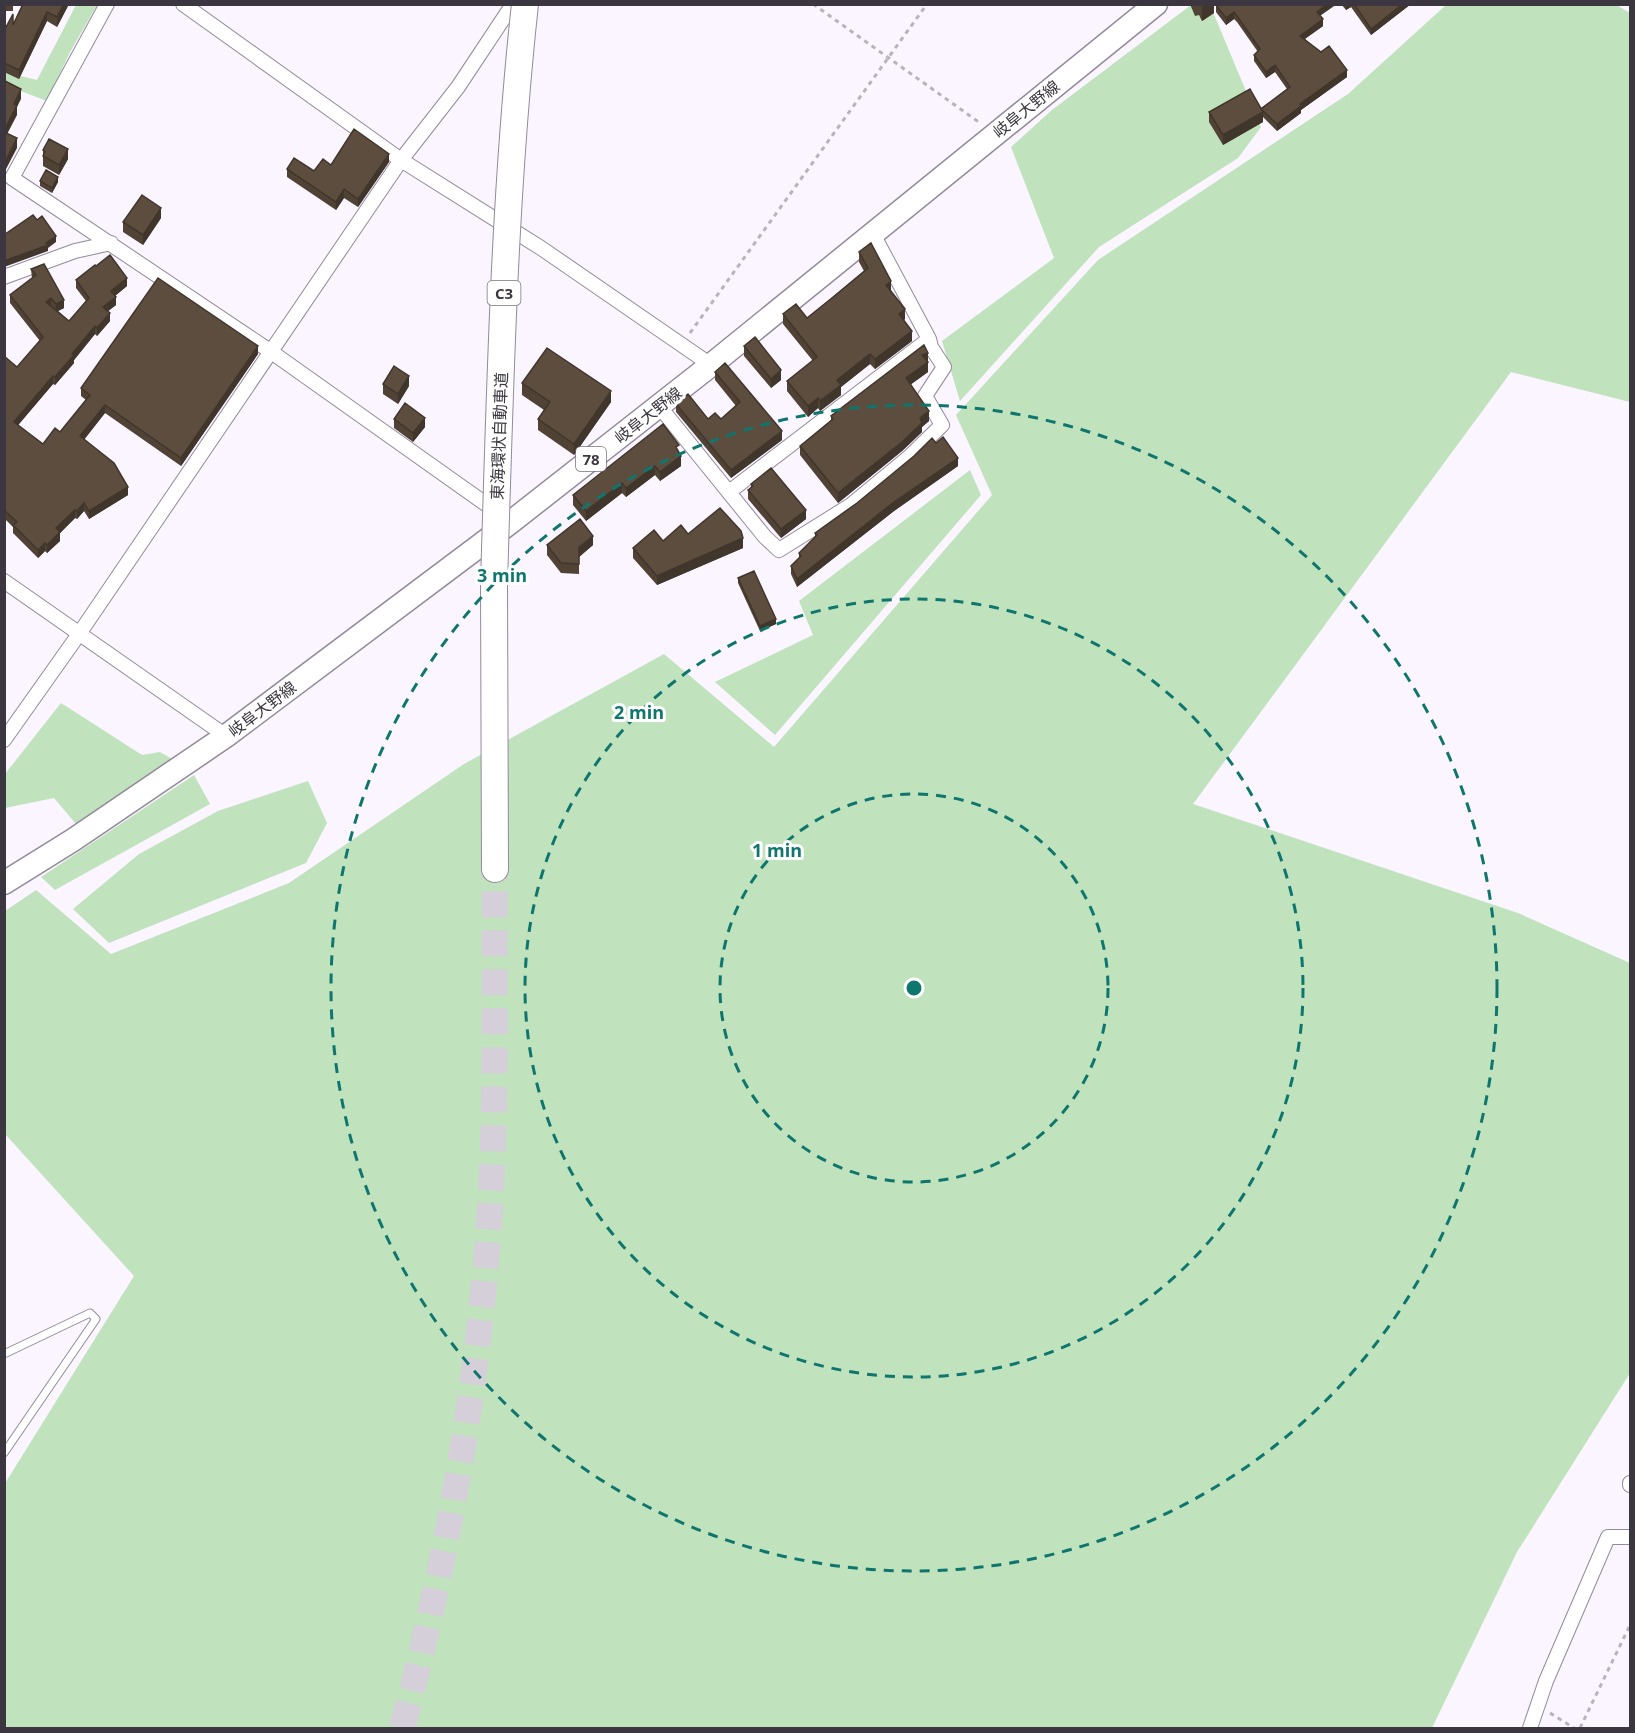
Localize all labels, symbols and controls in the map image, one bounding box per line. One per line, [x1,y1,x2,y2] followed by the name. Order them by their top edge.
[988,75,1064,143] street label: 岐阜大野線
[488,281,520,305] road number: C3
[486,372,512,500] street label: 東海環状自動車道
[610,382,686,448] street label: 岐阜大野線
[576,447,606,471] road number: 78
[477,563,527,587] text: 3 min
[223,676,301,742] street label: 岐阜大野線
[614,700,664,724] text: 2 min
[752,838,802,862] text: 1 min
[904,978,924,998] centre of rings

